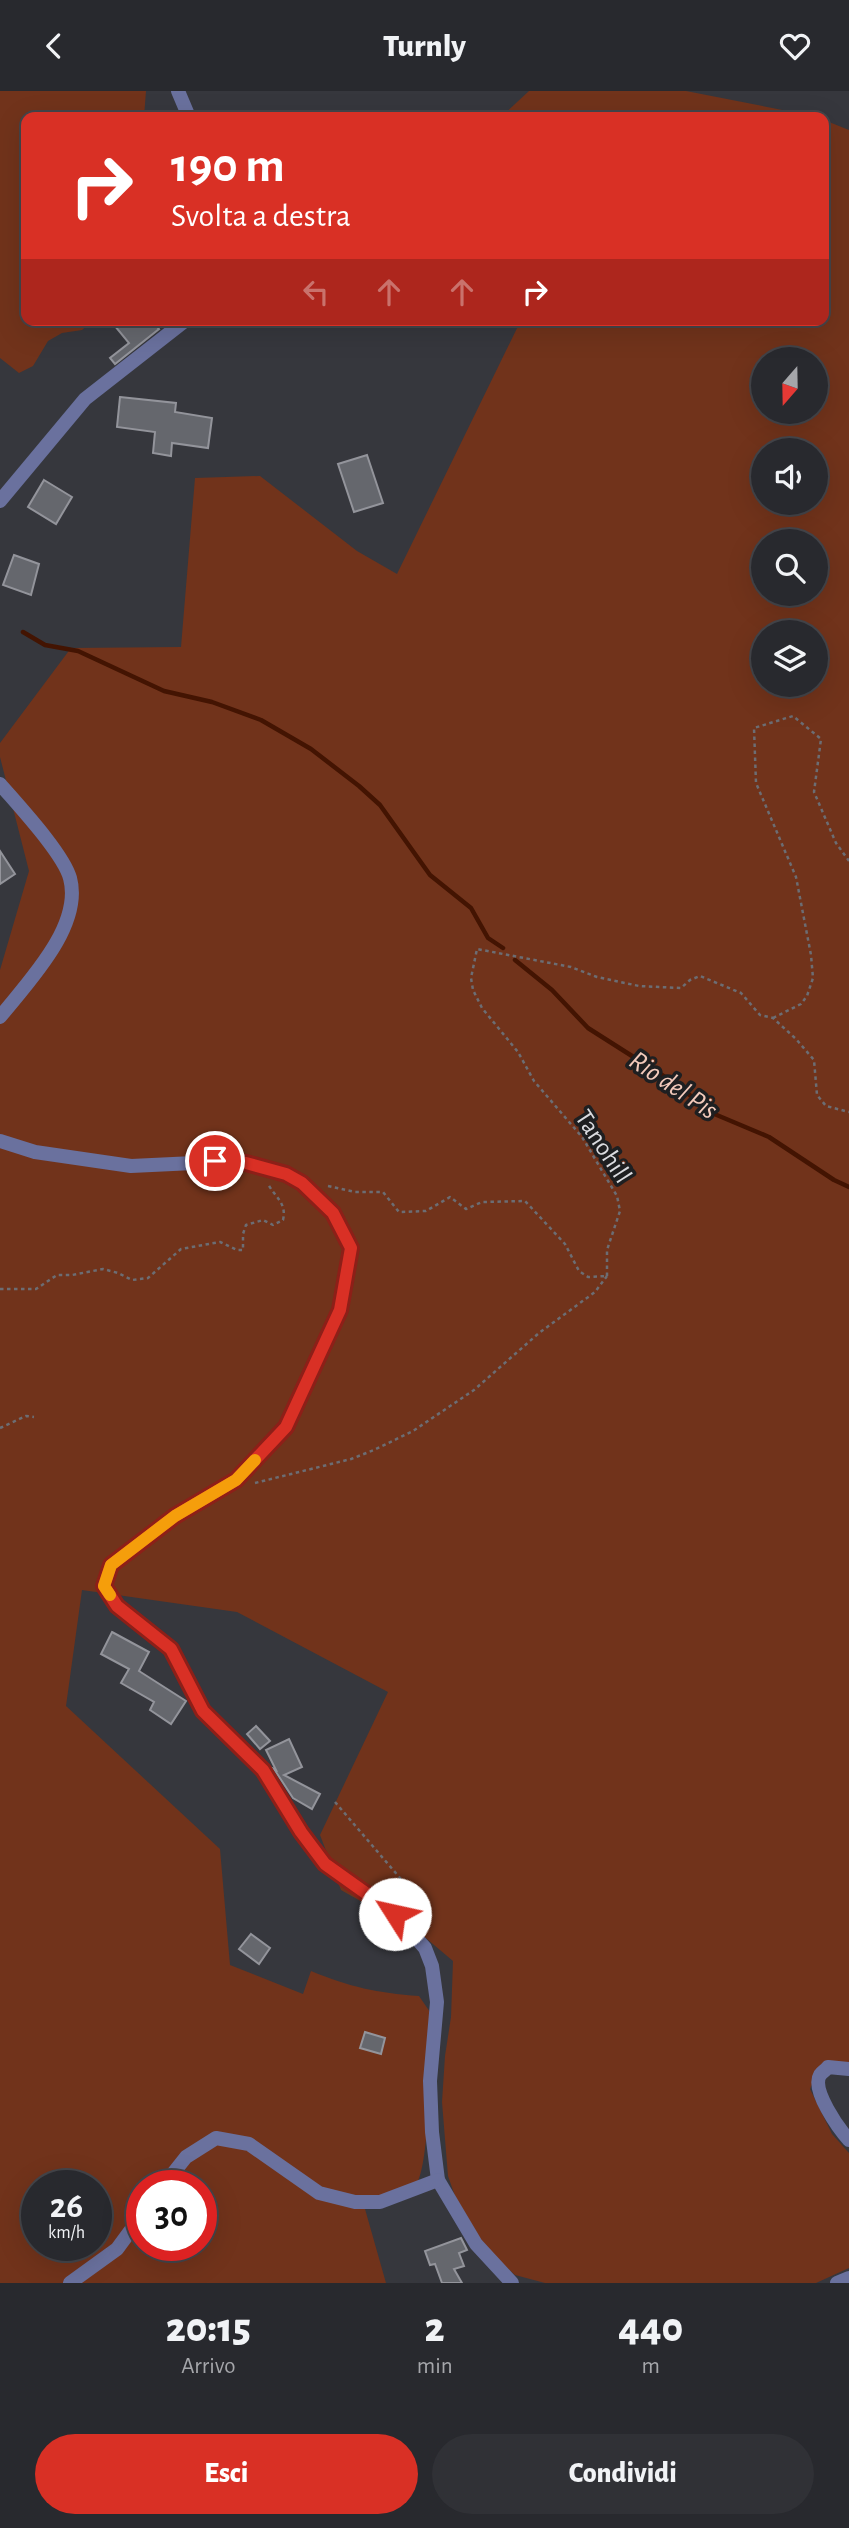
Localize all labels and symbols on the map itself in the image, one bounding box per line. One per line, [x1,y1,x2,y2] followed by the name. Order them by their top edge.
[751,347,828,423] north arrow
[624,1046,722,1125] water label: Rio del Pis
[570,1105,636,1188] street label: Tanohill
[185,1131,245,1191] pin
[358,1877,432,1951] position arrow
[126,2170,217,2261] speed limit sign: 30

